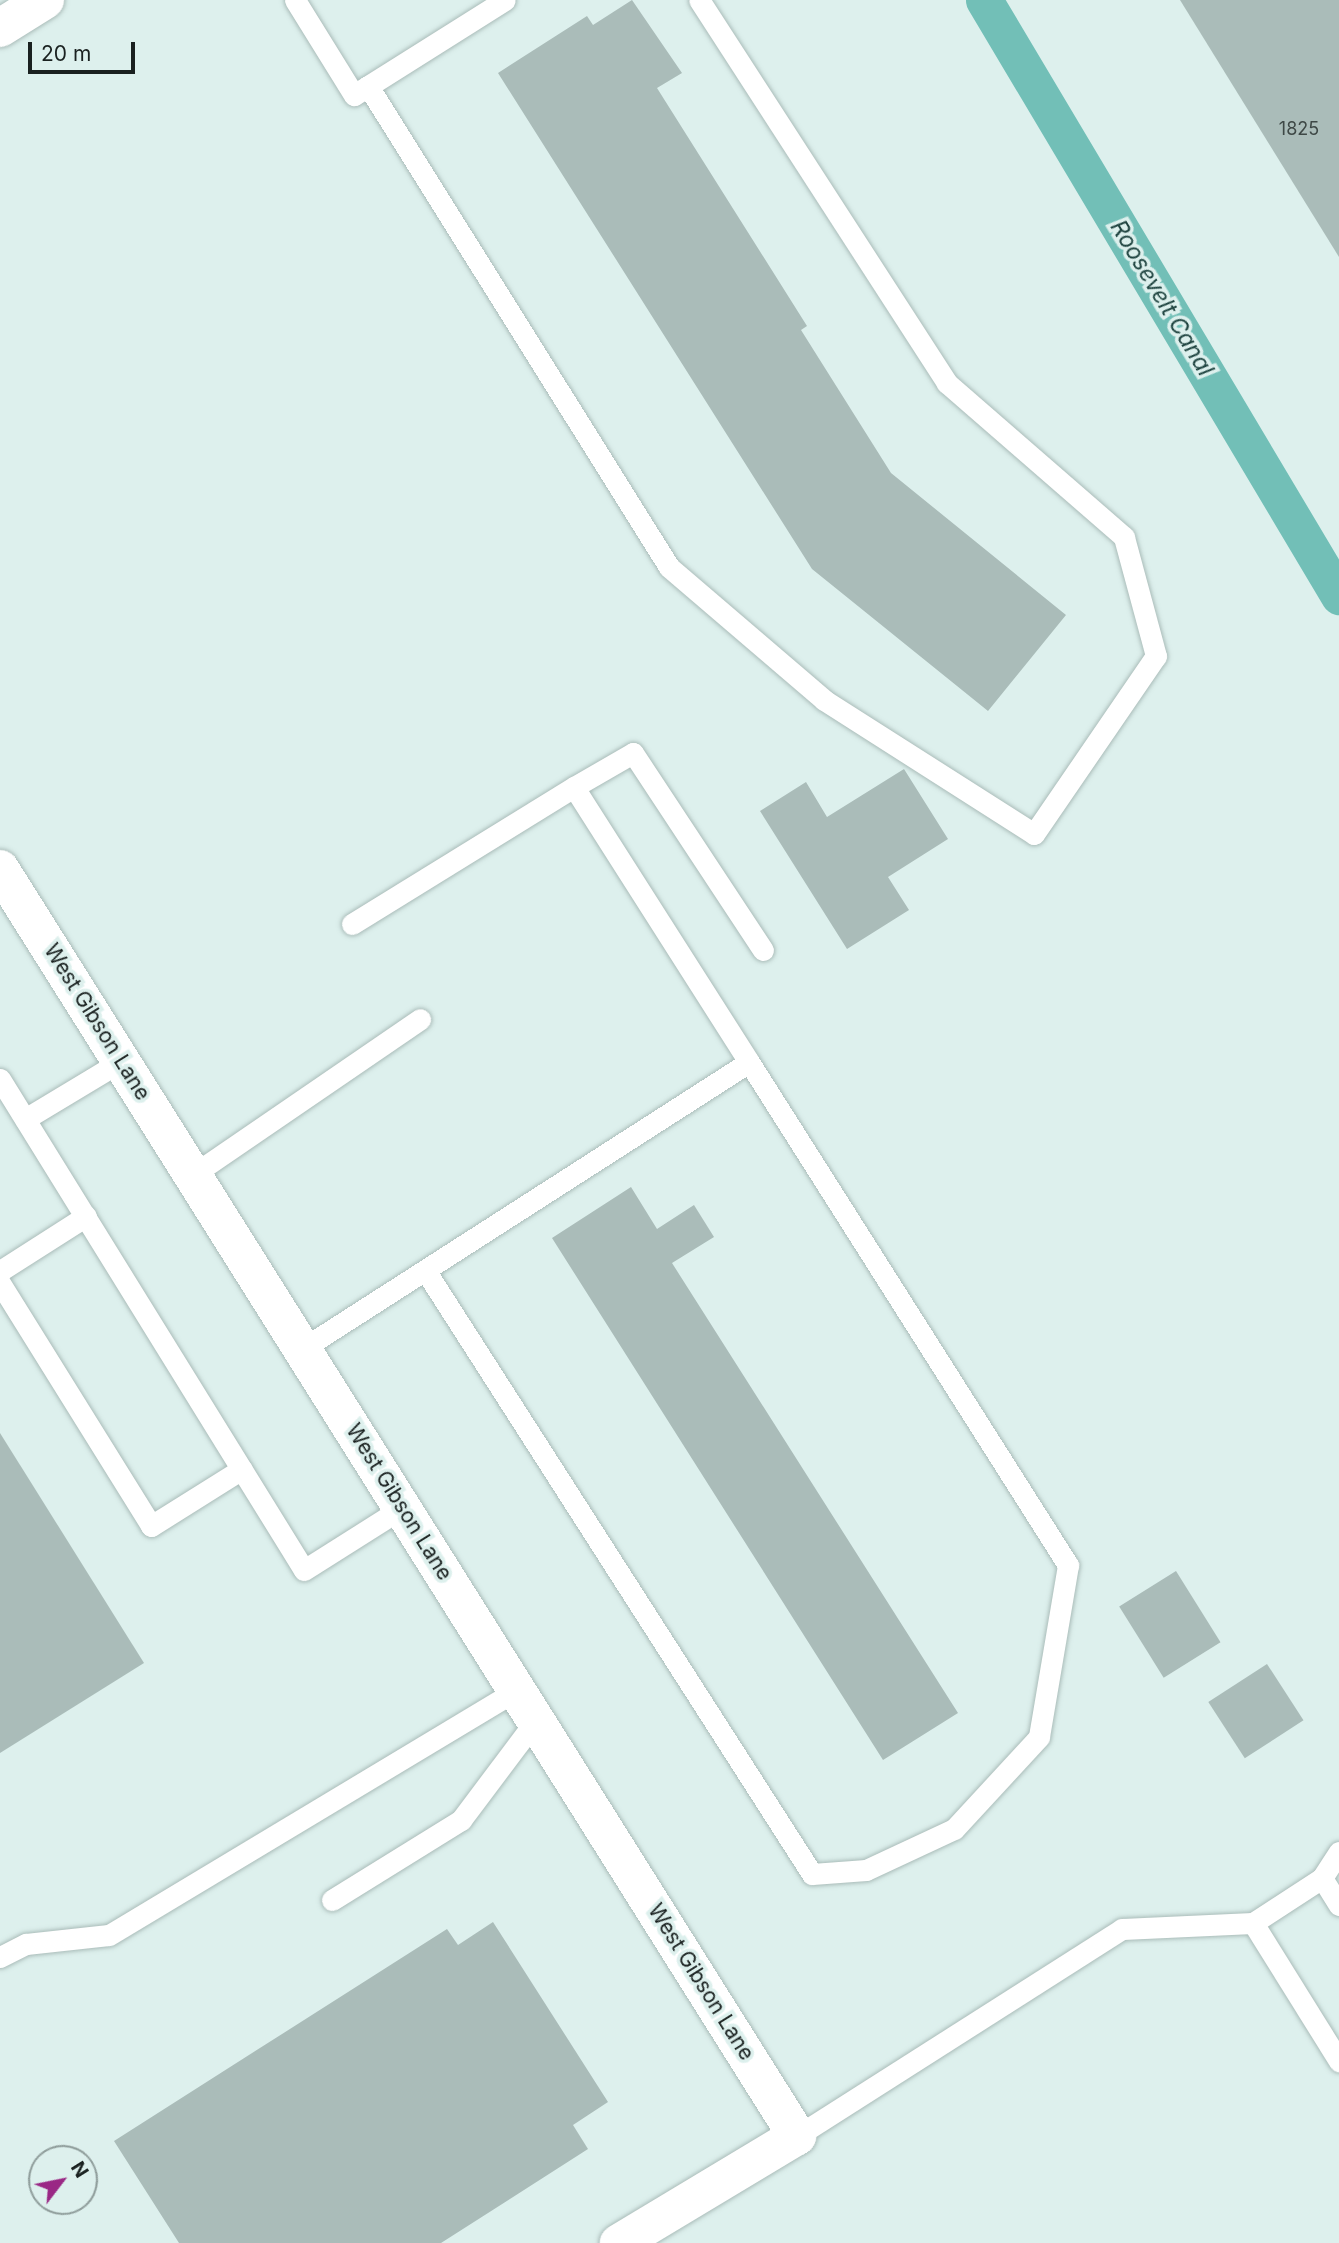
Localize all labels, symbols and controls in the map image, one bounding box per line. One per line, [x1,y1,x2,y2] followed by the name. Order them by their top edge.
[32,28,138,72] scale bar
[41,41,91,66] text: 20 m
[1279,118,1319,140] house number: 1825
[1105,215,1219,381] water label: Roosevelt Canal
[39,939,155,1105] street label: West Gibson Lane
[341,1419,457,1585] street label: West Gibson Lane
[643,1899,759,2065] street label: West Gibson Lane
[28,2145,98,2215] north arrow
[66,2157,93,2182] text: N

